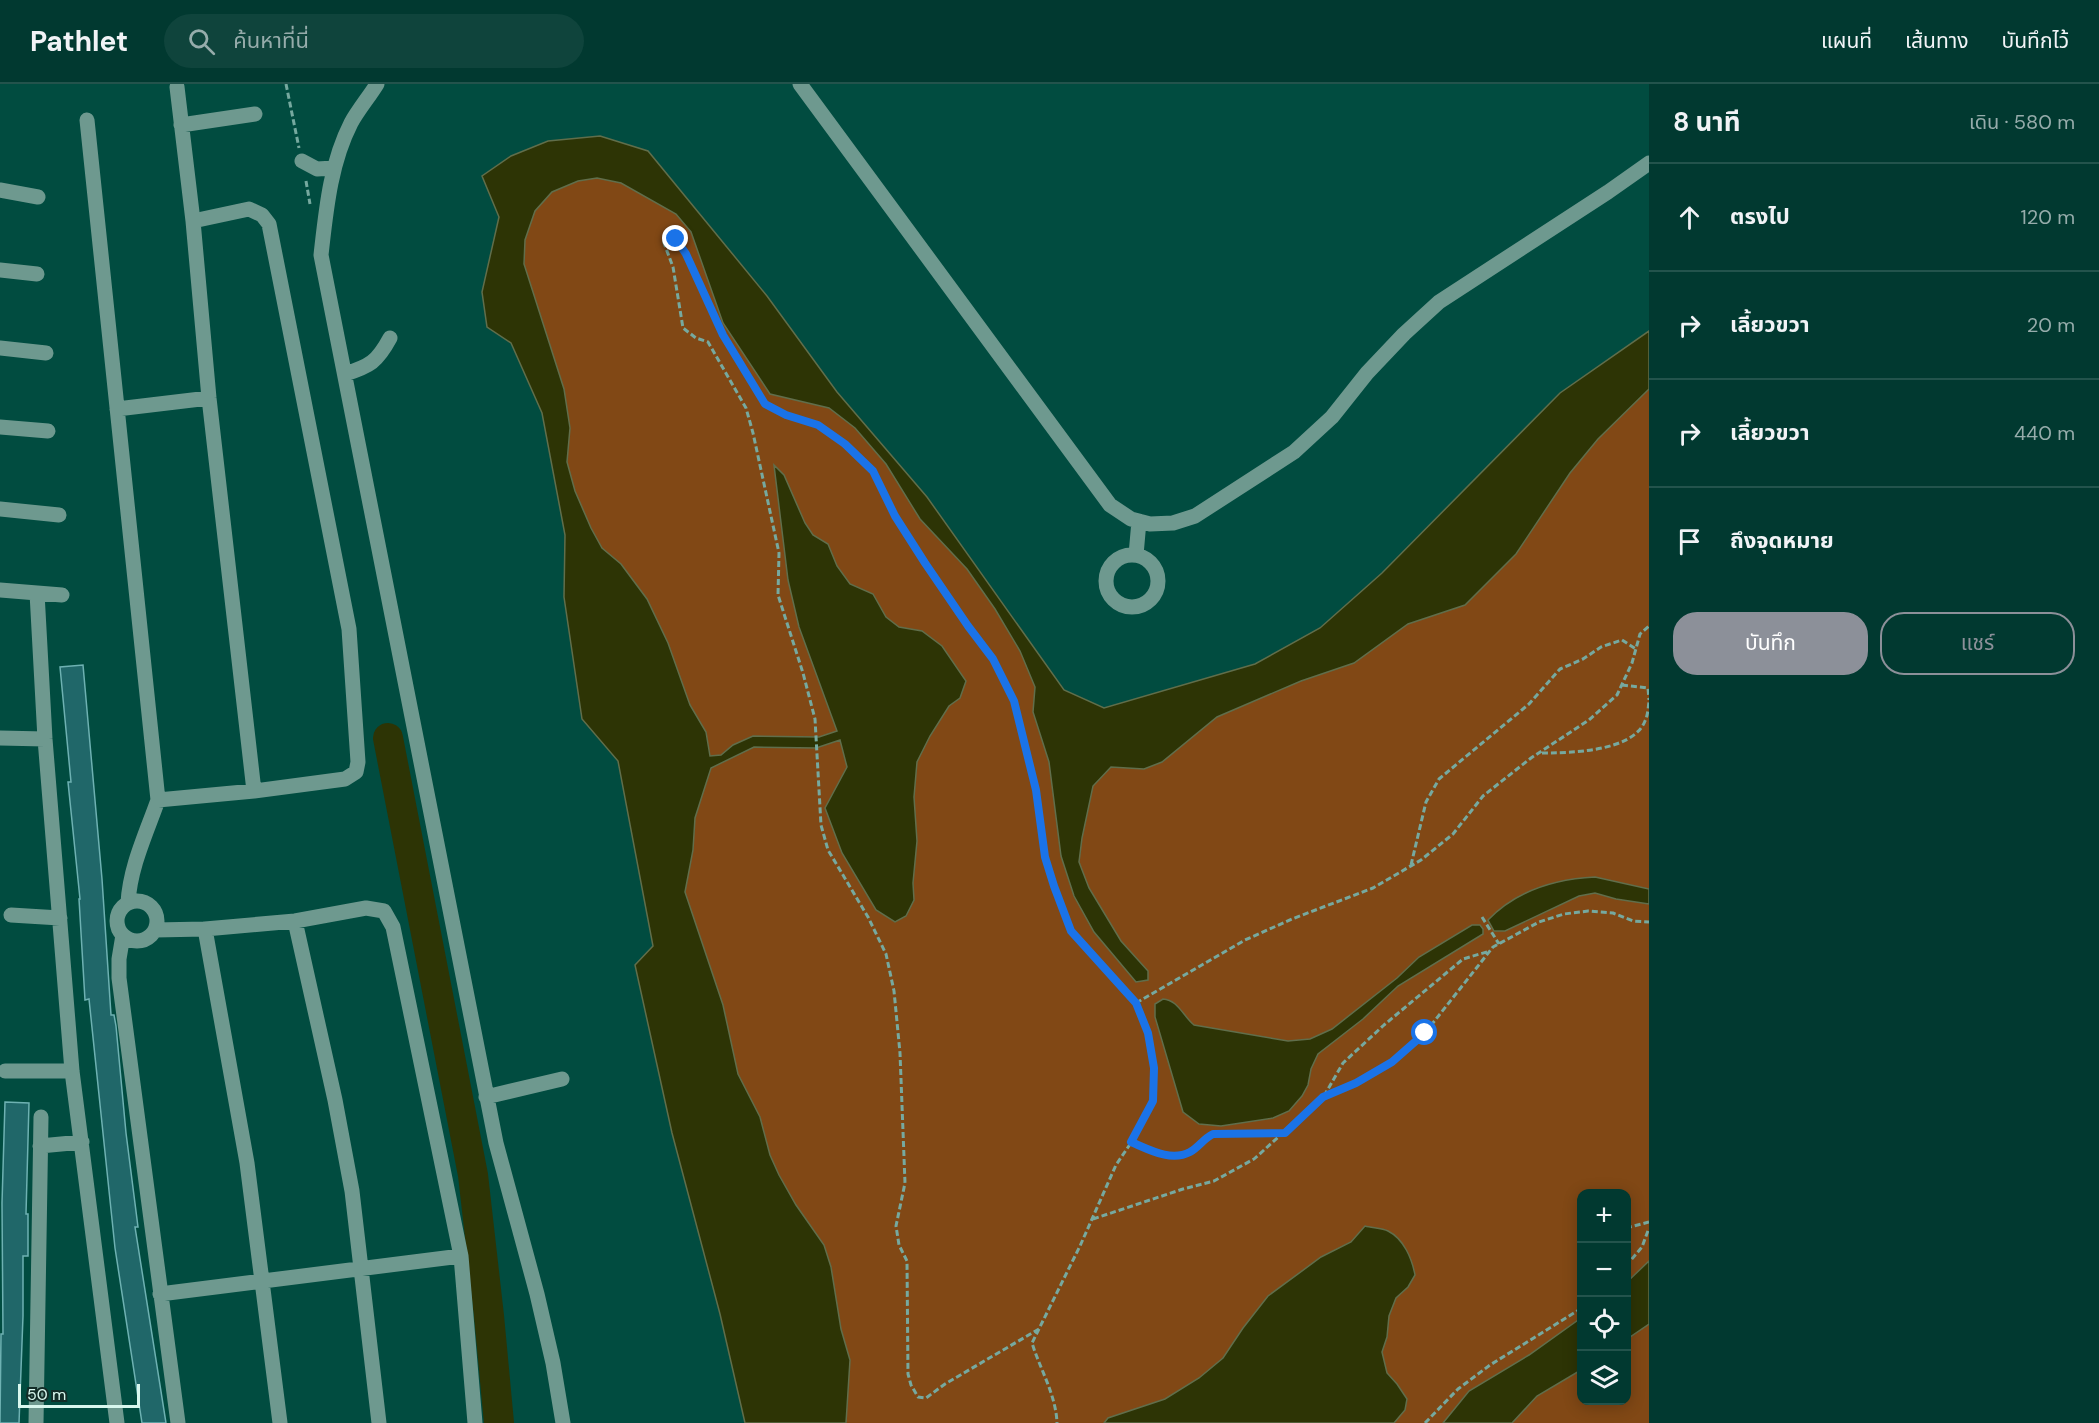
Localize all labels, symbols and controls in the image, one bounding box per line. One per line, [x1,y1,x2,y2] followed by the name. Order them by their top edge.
[164,14,584,68] search box
[30,23,128,60] text: Pathlet
[185,25,218,58] icon: search
[233,26,309,55] text: ค้นหาที่นี่
[1821,27,1872,55] text: แผนที่
[1905,27,1969,55] text: เส้นทาง
[2002,27,2069,55] text: บันทึกไว้
[1673,105,1740,139] text: 8 นาที
[1969,109,2075,135] text: เดิน · 580 m
[1673,201,1706,234] icon: ahead
[1730,202,1790,231] text: ตรงไป
[2021,204,2075,230] text: 120 m
[662,225,688,251] route end
[1673,309,1706,342] icon: right
[1730,310,1810,339] text: เลี้ยวขวา
[2027,312,2075,338] text: 20 m
[1673,417,1706,450] icon: right
[1730,418,1810,447] text: เลี้ยวขวา
[2014,420,2075,446] text: 440 m
[1673,525,1706,558] icon: arrive
[1730,526,1834,555] text: ถึงจุดหมาย
[1673,612,1868,675] button: บันทึก
[1880,612,2075,675] button: แชร์
[1411,1019,1437,1045] route start
[1577,1189,1631,1405] map controls
[1577,1189,1631,1243] button: +
[1577,1243,1631,1297] button: −
[1577,1297,1631,1351] button: locate
[1577,1351,1631,1405] button: layers
[18,1381,140,1408] scale bar
[27,1384,66,1405] text: 50 m

